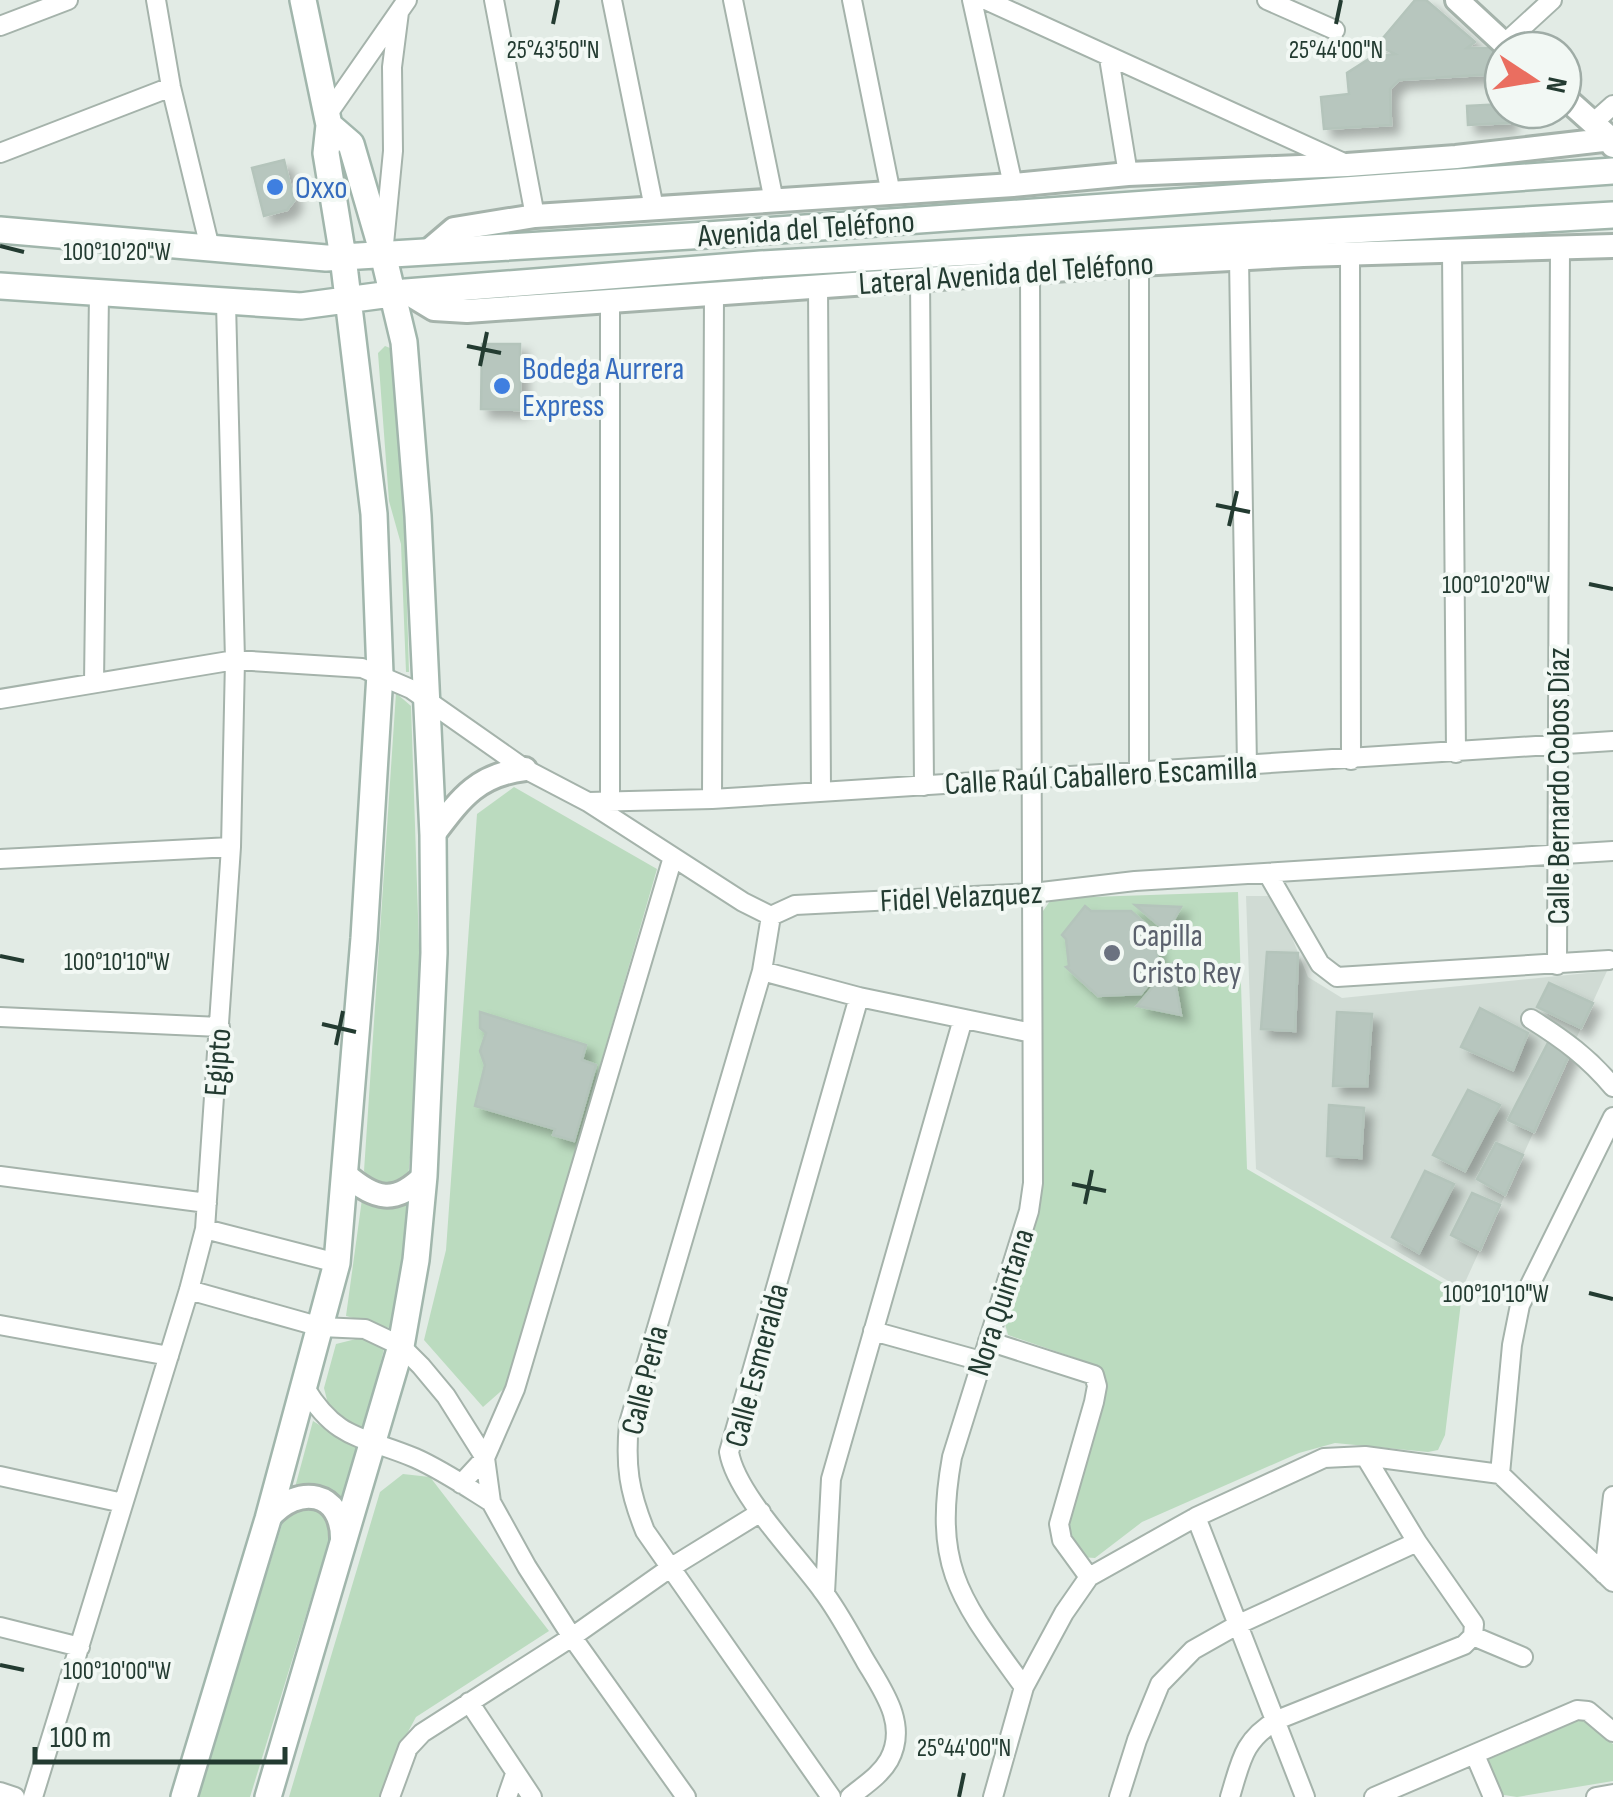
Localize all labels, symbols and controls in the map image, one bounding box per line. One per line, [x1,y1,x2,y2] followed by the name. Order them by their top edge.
[1483,30,1583,130] north arrow
[506,35,600,66] text: 25°43'50"N
[1289,35,1383,66] text: 25°44'00"N
[1538,74,1574,96] text: N
[295,169,348,208] place label: Oxxo
[264,176,286,198] marker: Oxxo
[695,202,916,257] street label: Avenida del Teléfono
[63,237,171,268] text: 100°10'20"W
[857,245,1155,304] street label: Lateral Avenida del Teléfono
[522,350,684,426] place label: Bodega Aurrera Express
[491,375,513,397] marker: Bodega Aurrera Express
[1442,570,1550,601] text: 100°10'20"W
[1540,648,1579,925] street label: Calle Bernardo Cobos Díaz
[944,749,1258,804] street label: Calle Raúl Caballero Escamilla
[879,874,1043,921] street label: Fidel Velazquez
[1132,917,1241,993] place label: Capilla Cristo Rey
[1101,942,1123,964] marker: Capilla Cristo Rey
[64,947,170,978] text: 100°10'10"W
[197,1027,240,1097] street label: Egipto
[959,1224,1044,1381] street label: Nora Quintana
[717,1279,798,1451] street label: Calle Esmeralda
[1443,1279,1549,1310] text: 100°10'10"W
[613,1322,678,1439] street label: Calle Perla
[63,1656,171,1687] text: 100°10'00"W
[35,1702,285,1764] scale bar
[50,1720,111,1756] text: 100 m
[917,1733,1011,1764] text: 25°44'00"N

